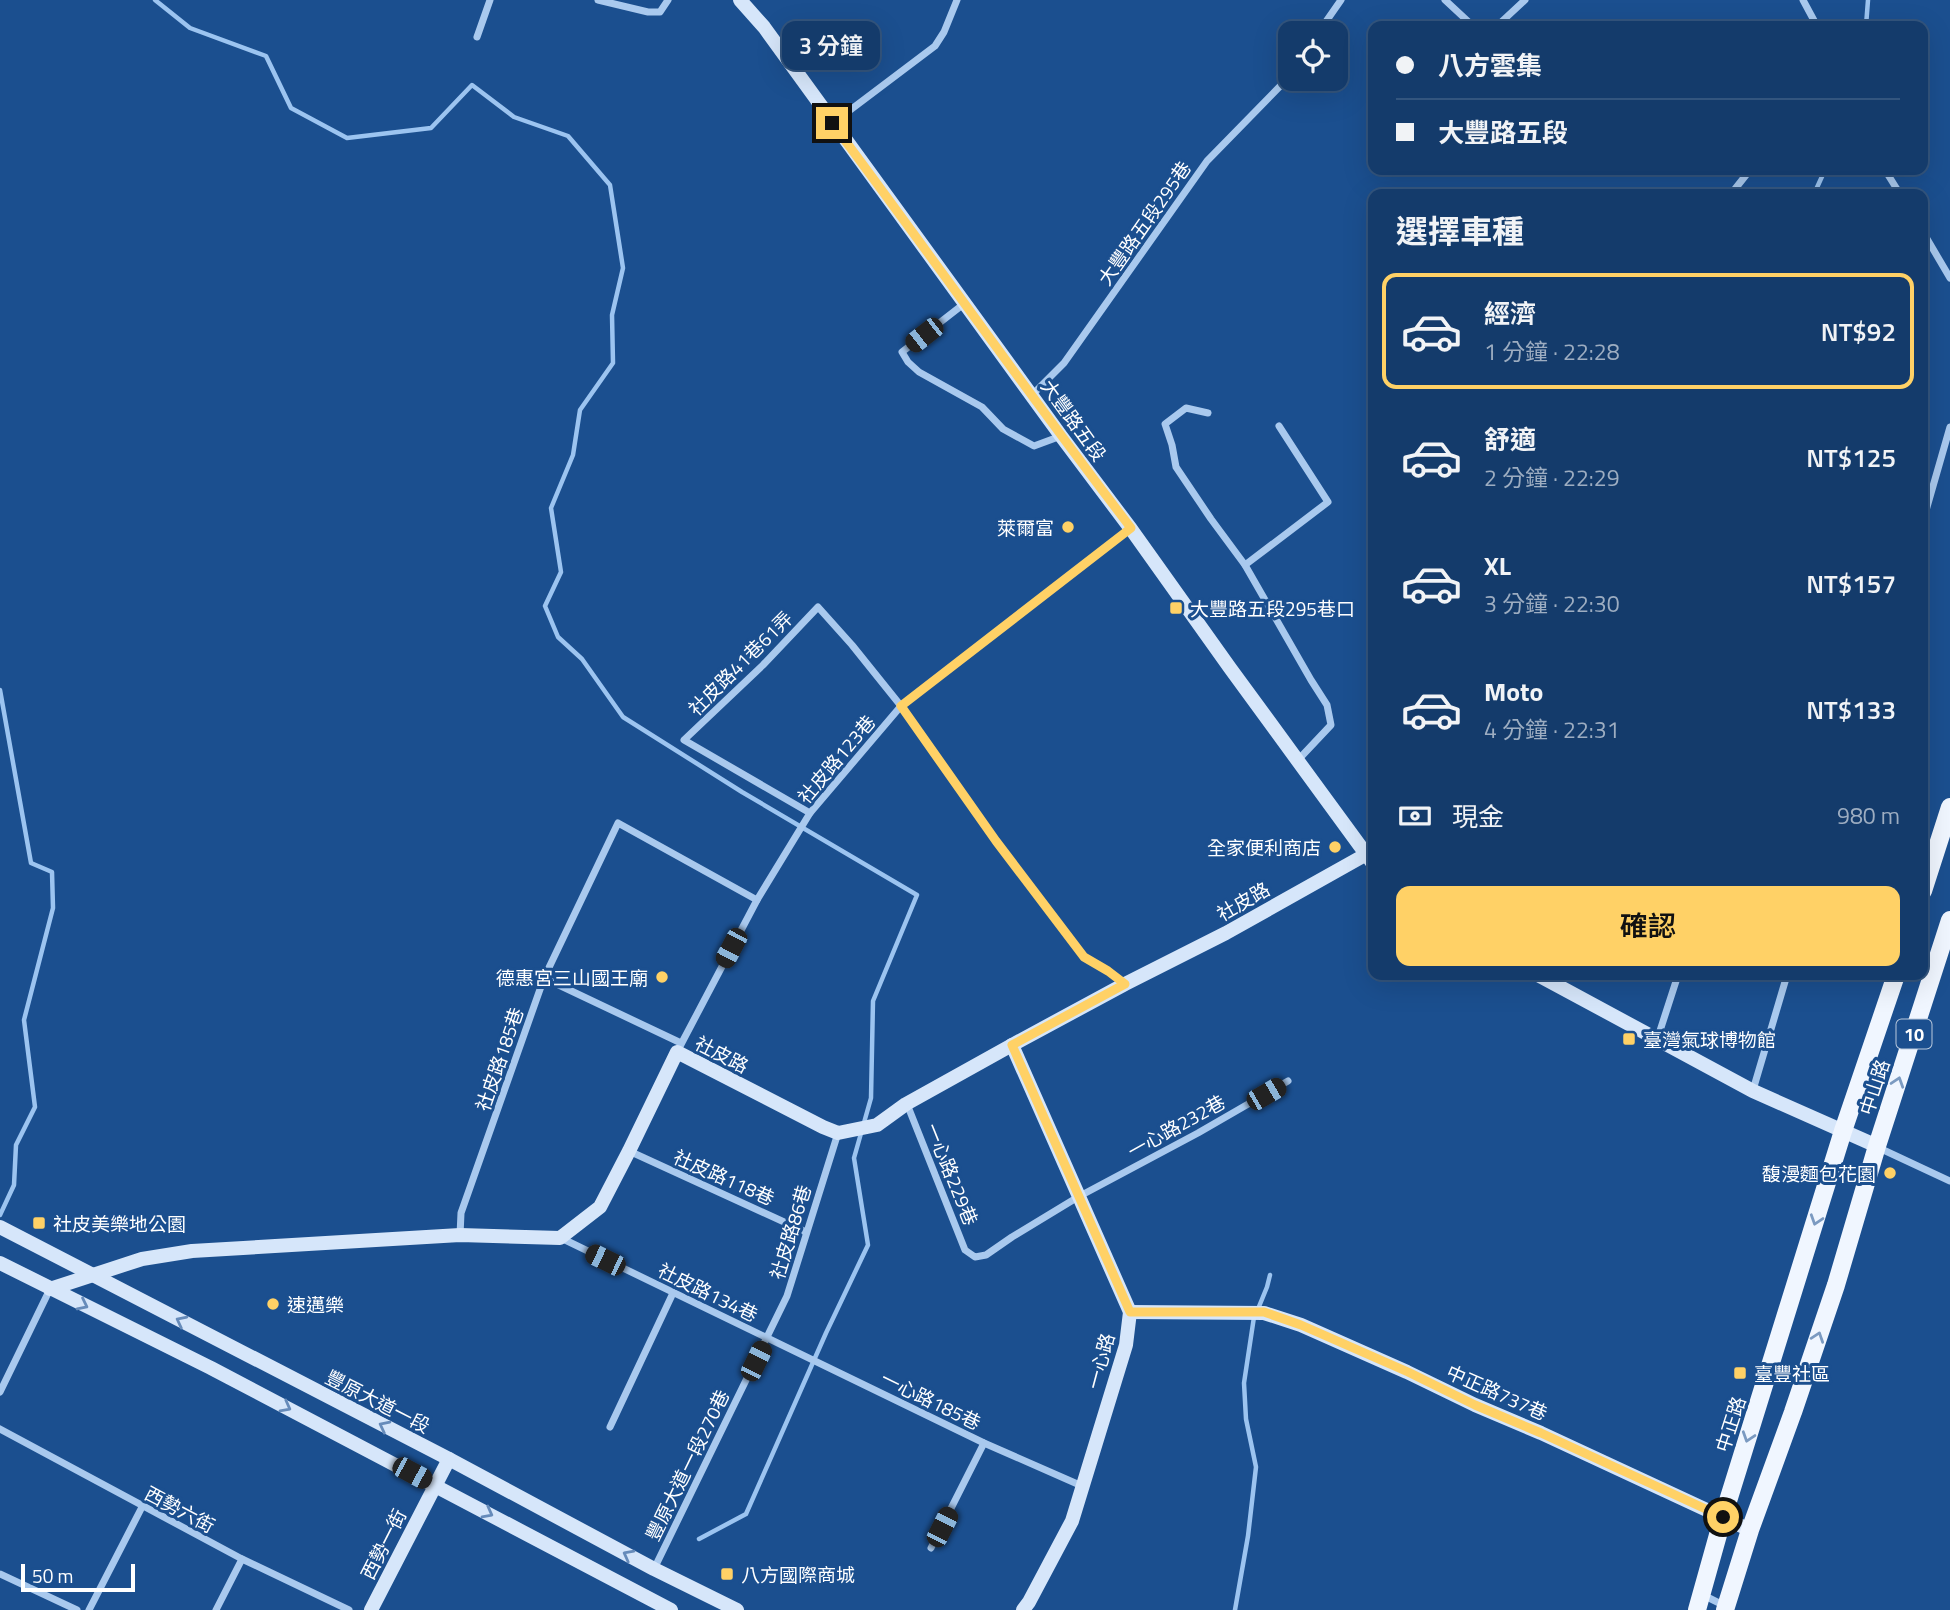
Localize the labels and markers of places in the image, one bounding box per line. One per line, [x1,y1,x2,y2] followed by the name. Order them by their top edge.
[997,513,1054,542] place label: 萊爾富
[1060,519,1076,535] marker: 萊爾富
[1190,594,1355,623] place label: 大豐路五段295巷口
[1168,600,1184,616] marker: 大豐路五段295巷口
[1207,833,1321,862] place label: 全家便利商店
[1327,839,1343,855] marker: 全家便利商店
[496,963,648,992] place label: 德惠宮三山國王廟
[654,969,670,985] marker: 德惠宮三山國王廟
[1643,1025,1776,1054] place label: 臺灣氣球博物館
[1621,1031,1637,1047] marker: 臺灣氣球博物館
[1762,1159,1876,1188] place label: 馥漫麵包花園
[1882,1165,1898,1181] marker: 馥漫麵包花園
[53,1209,186,1238] place label: 社皮美樂地公園
[31,1215,47,1231] marker: 社皮美樂地公園
[287,1290,344,1319] place label: 速邁樂
[265,1296,281,1312] marker: 速邁樂
[1754,1359,1830,1388] place label: 臺豐社區
[1732,1365,1748,1381] marker: 臺豐社區
[741,1560,855,1589] place label: 八方國際商城
[719,1566,735,1582] marker: 八方國際商城

